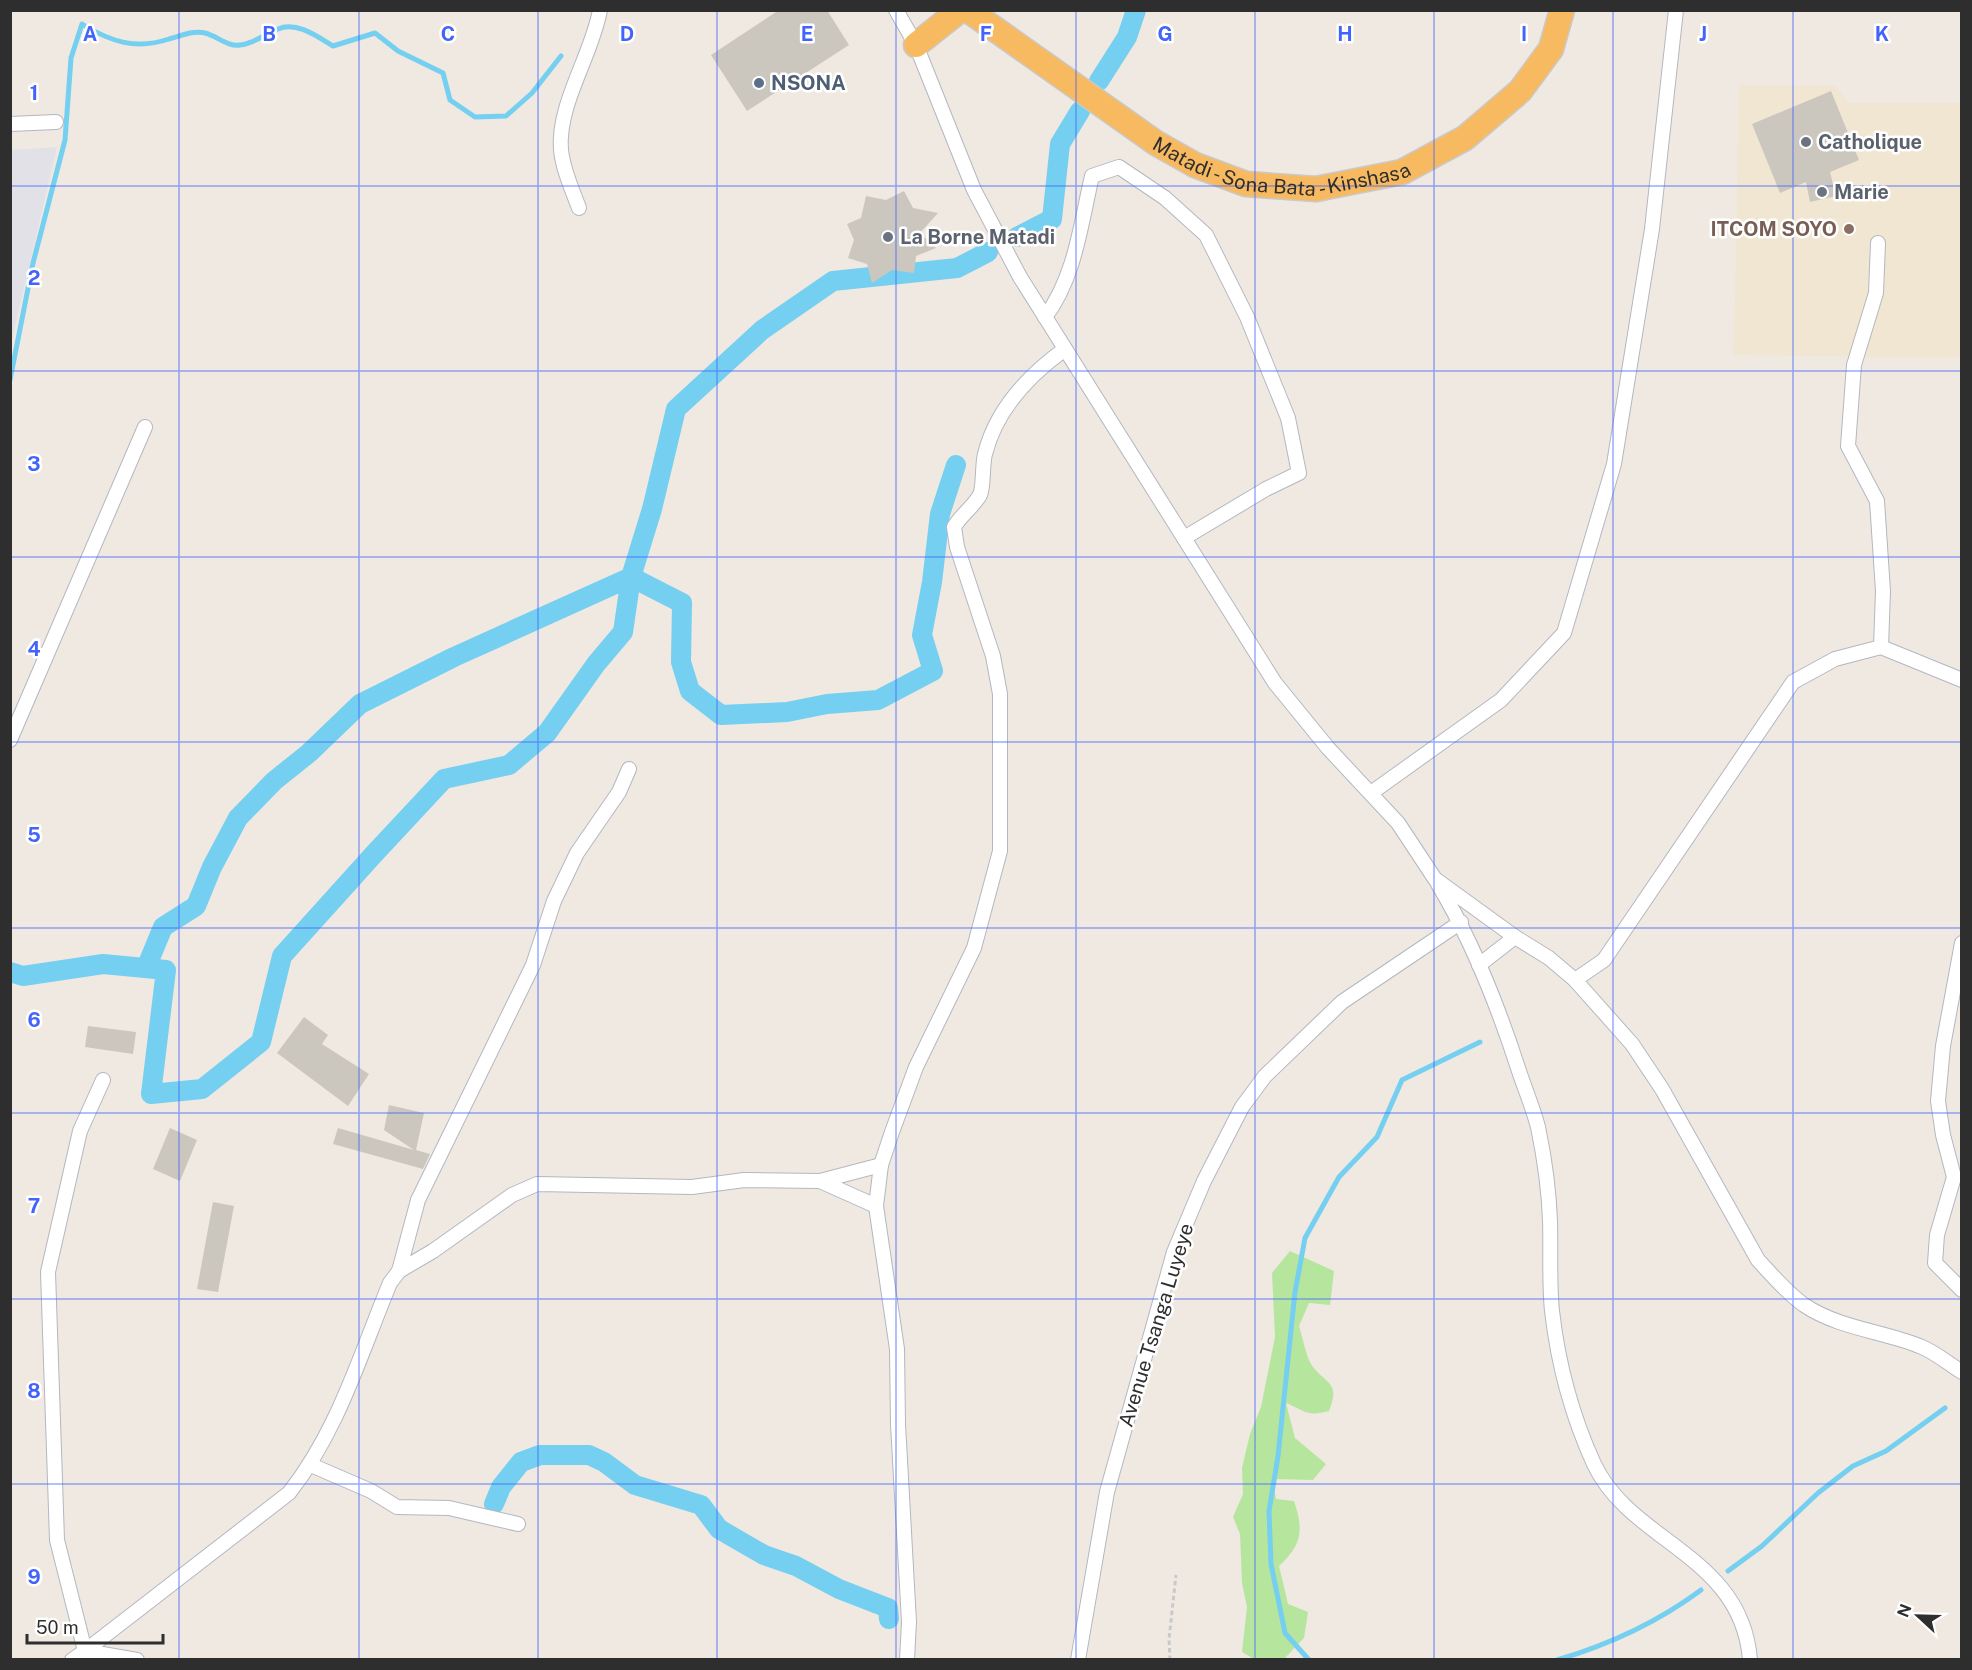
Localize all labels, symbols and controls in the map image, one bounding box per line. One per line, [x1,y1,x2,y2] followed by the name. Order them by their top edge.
[83,22,97,46] text: A
[262,22,276,46] text: B
[441,22,455,46] text: C
[620,22,634,46] text: D
[801,22,813,46] text: E
[980,22,992,46] text: F
[1157,22,1173,46] text: G
[1337,22,1353,46] text: H
[1521,22,1527,46] text: I
[1699,22,1707,46] text: J
[1875,22,1889,46] text: K
[771,71,846,95] place label: NSONA
[752,76,766,90] marker: NSONA
[30,81,38,105] text: 1
[1818,130,1922,154] place label: Catholique
[1149,132,1415,201] street label: Matadi - Sona Bata - Kinshasa
[1799,135,1813,149] marker: Catholique
[1834,180,1889,204] place label: Marie
[1815,185,1829,199] marker: Marie
[1710,217,1837,241] place label: ITCOM SOYO
[1842,222,1856,236] marker: ITCOM SOYO
[900,225,1055,249] place label: La Borne Matadi
[881,230,895,244] marker: La Borne Matadi
[28,266,40,290] text: 2
[27,452,41,476] text: 3
[27,637,41,661] text: 4
[27,823,41,847] text: 5
[27,1008,41,1032] text: 6
[28,1194,40,1218] text: 7
[1114,1220,1198,1430] street label: Avenue Tsanga Luyeye
[27,1379,41,1403] text: 8
[27,1565,41,1589] text: 9
[1888,1586,1948,1646] north arrow
[1893,1601,1916,1620] text: N
[27,1607,164,1645] scale bar
[36,1617,79,1638] text: 50 m

